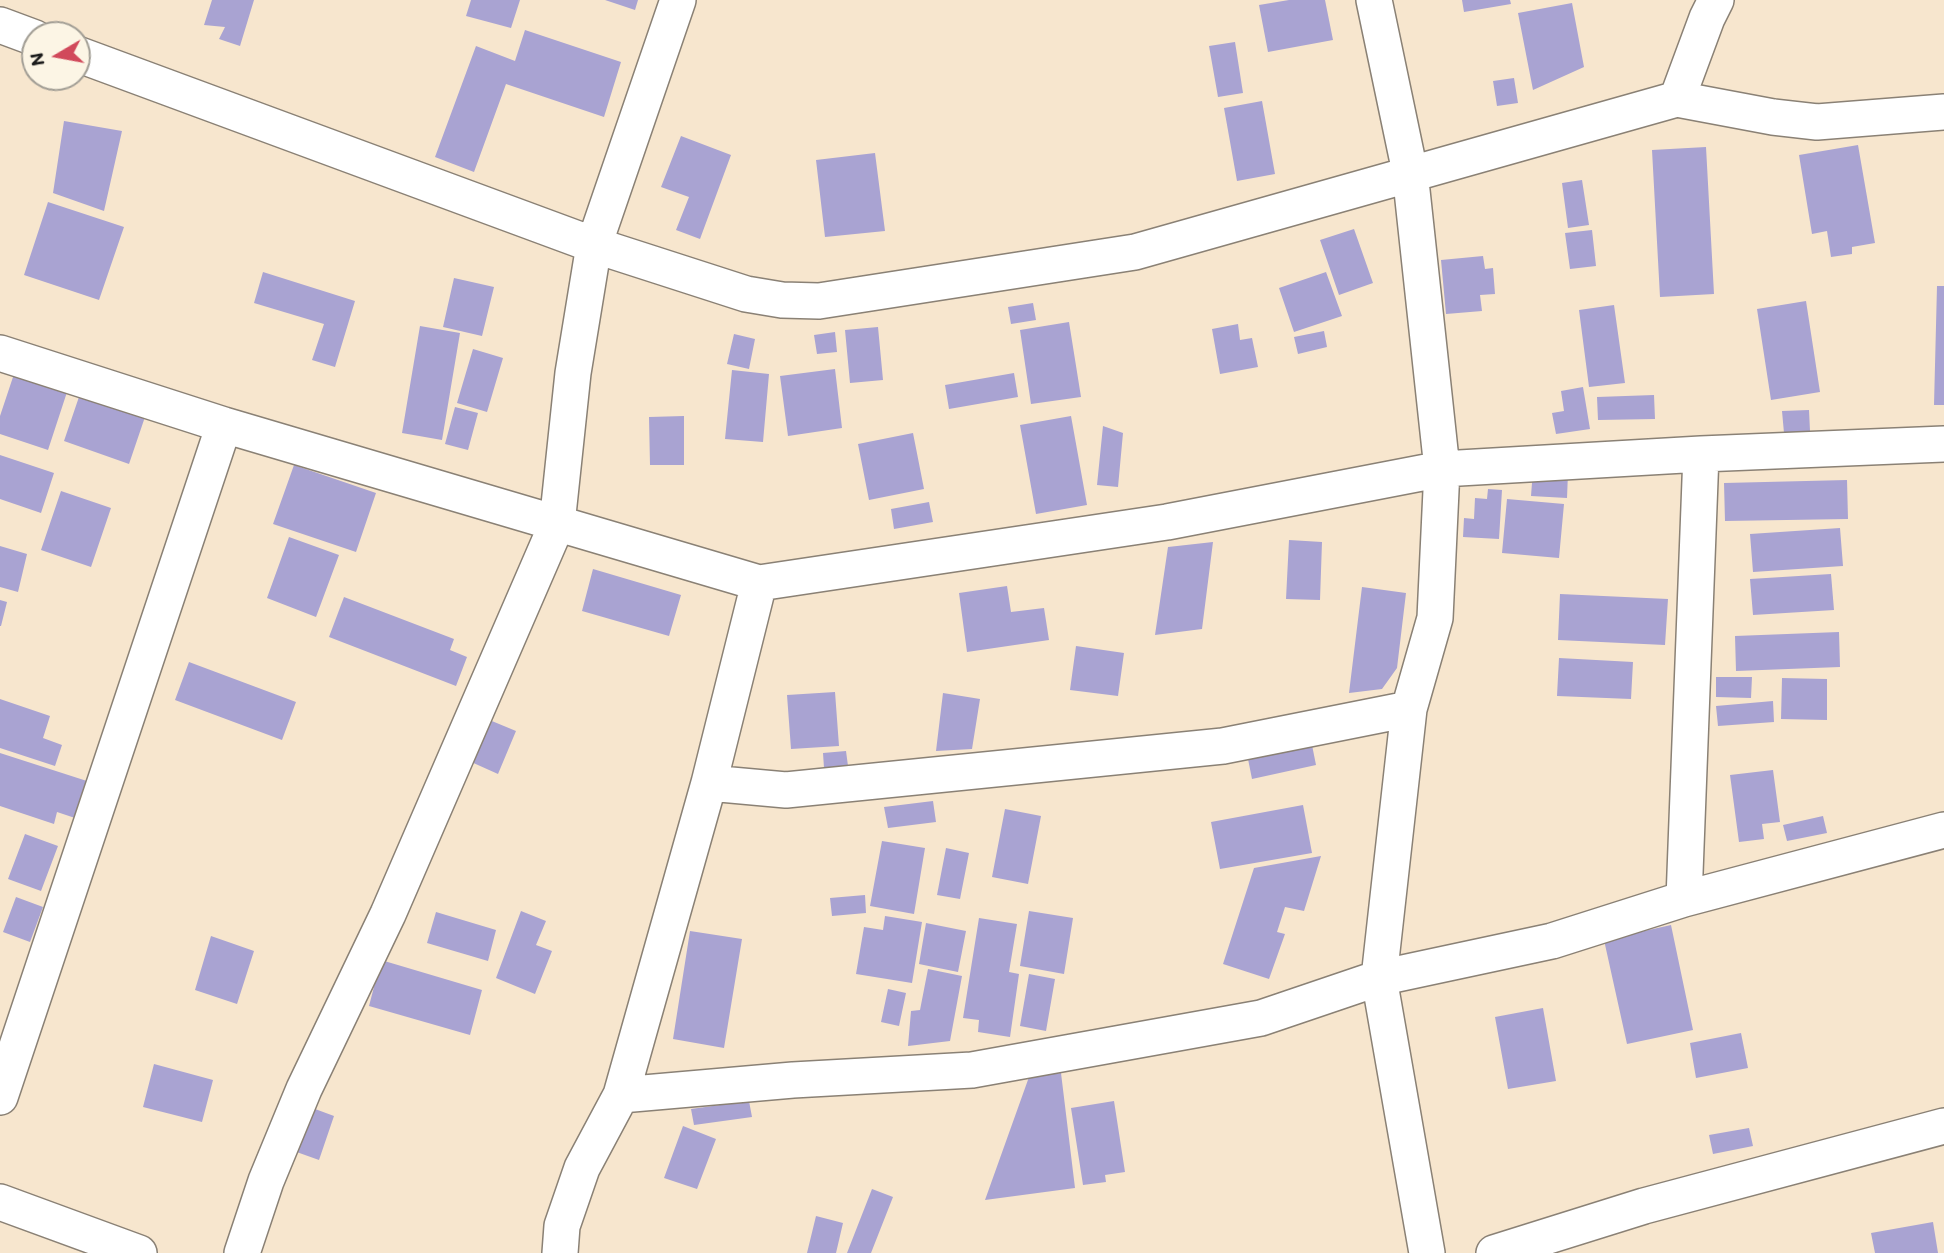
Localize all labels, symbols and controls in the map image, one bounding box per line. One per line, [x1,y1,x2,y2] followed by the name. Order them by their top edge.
[21,21,91,91] north arrow
[24,51,49,68] text: N

